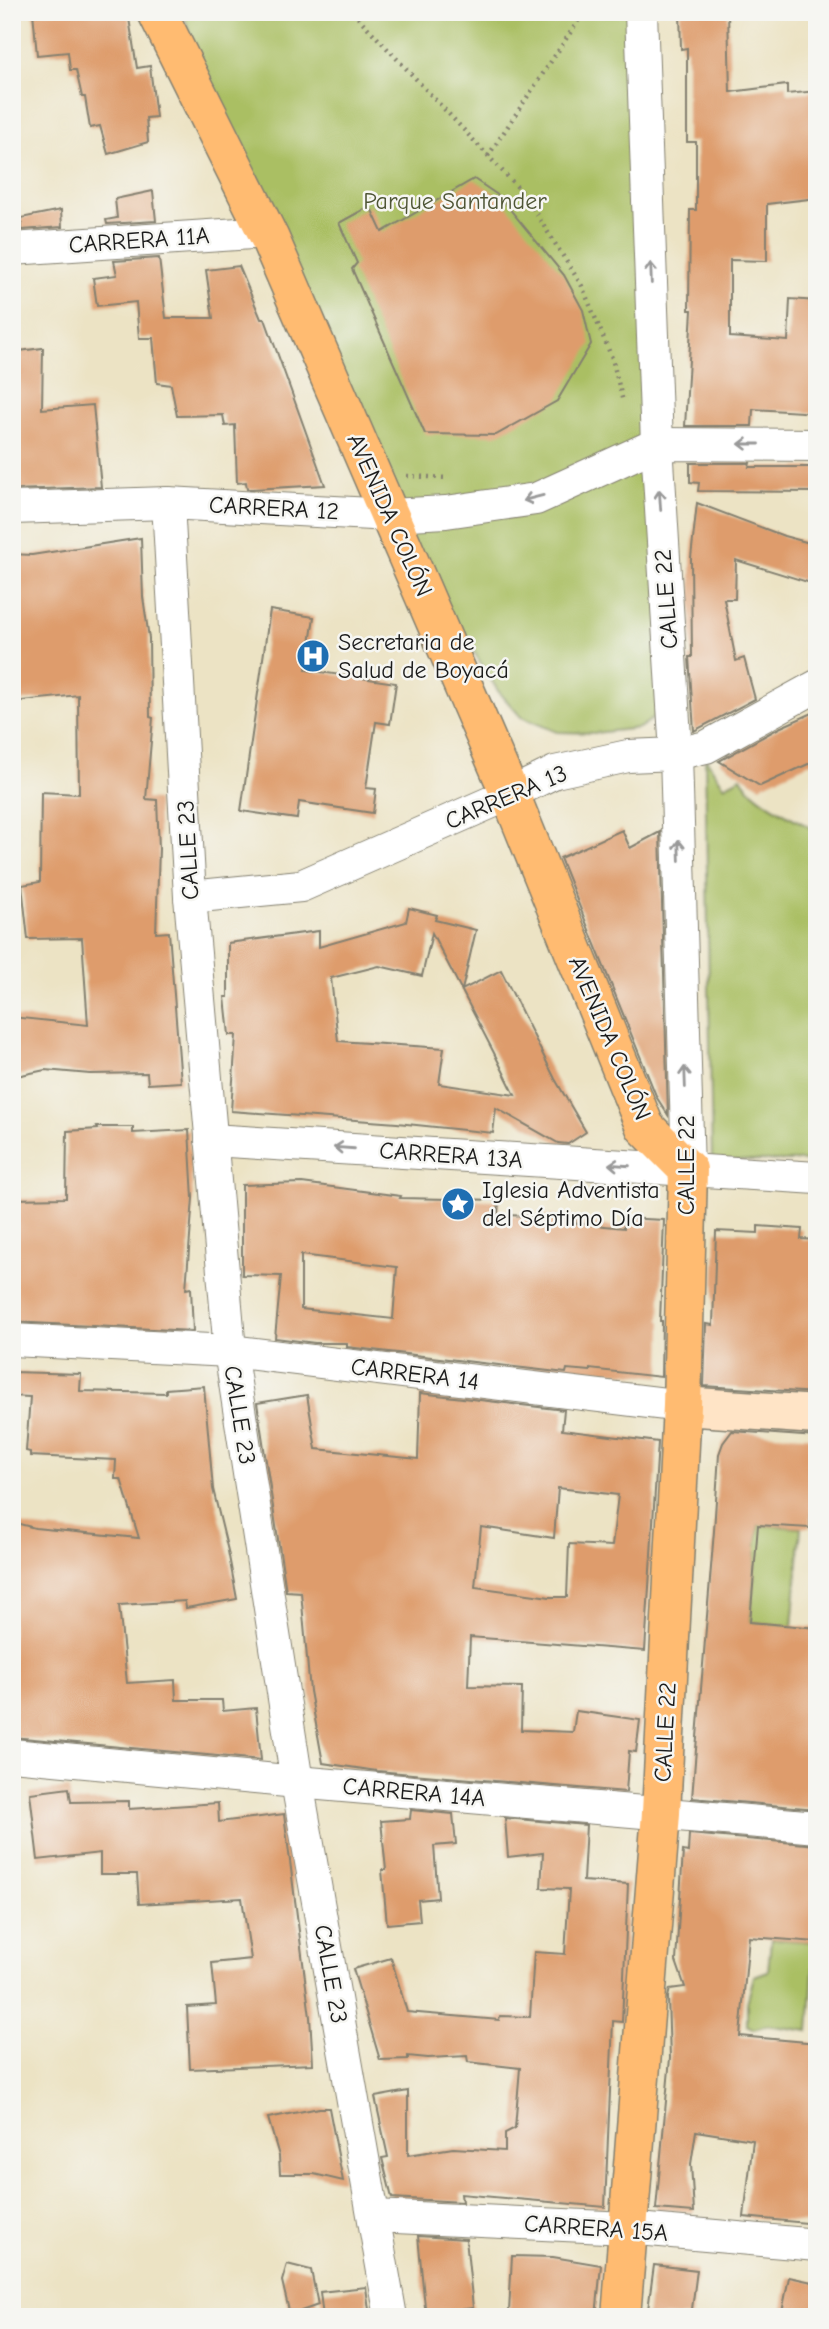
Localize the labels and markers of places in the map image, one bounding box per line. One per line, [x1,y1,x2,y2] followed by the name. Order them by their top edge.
[338,628,509,684] place label: Secretaria de Salud de Boyacá
[294,637,332,675] hospital icon: Secretaria de Salud de Boyacá
[482,1176,660,1232] place label: Iglesia Adventista del Séptimo Día
[439,1185,477,1223] place icon: Iglesia Adventista del Séptimo Día

